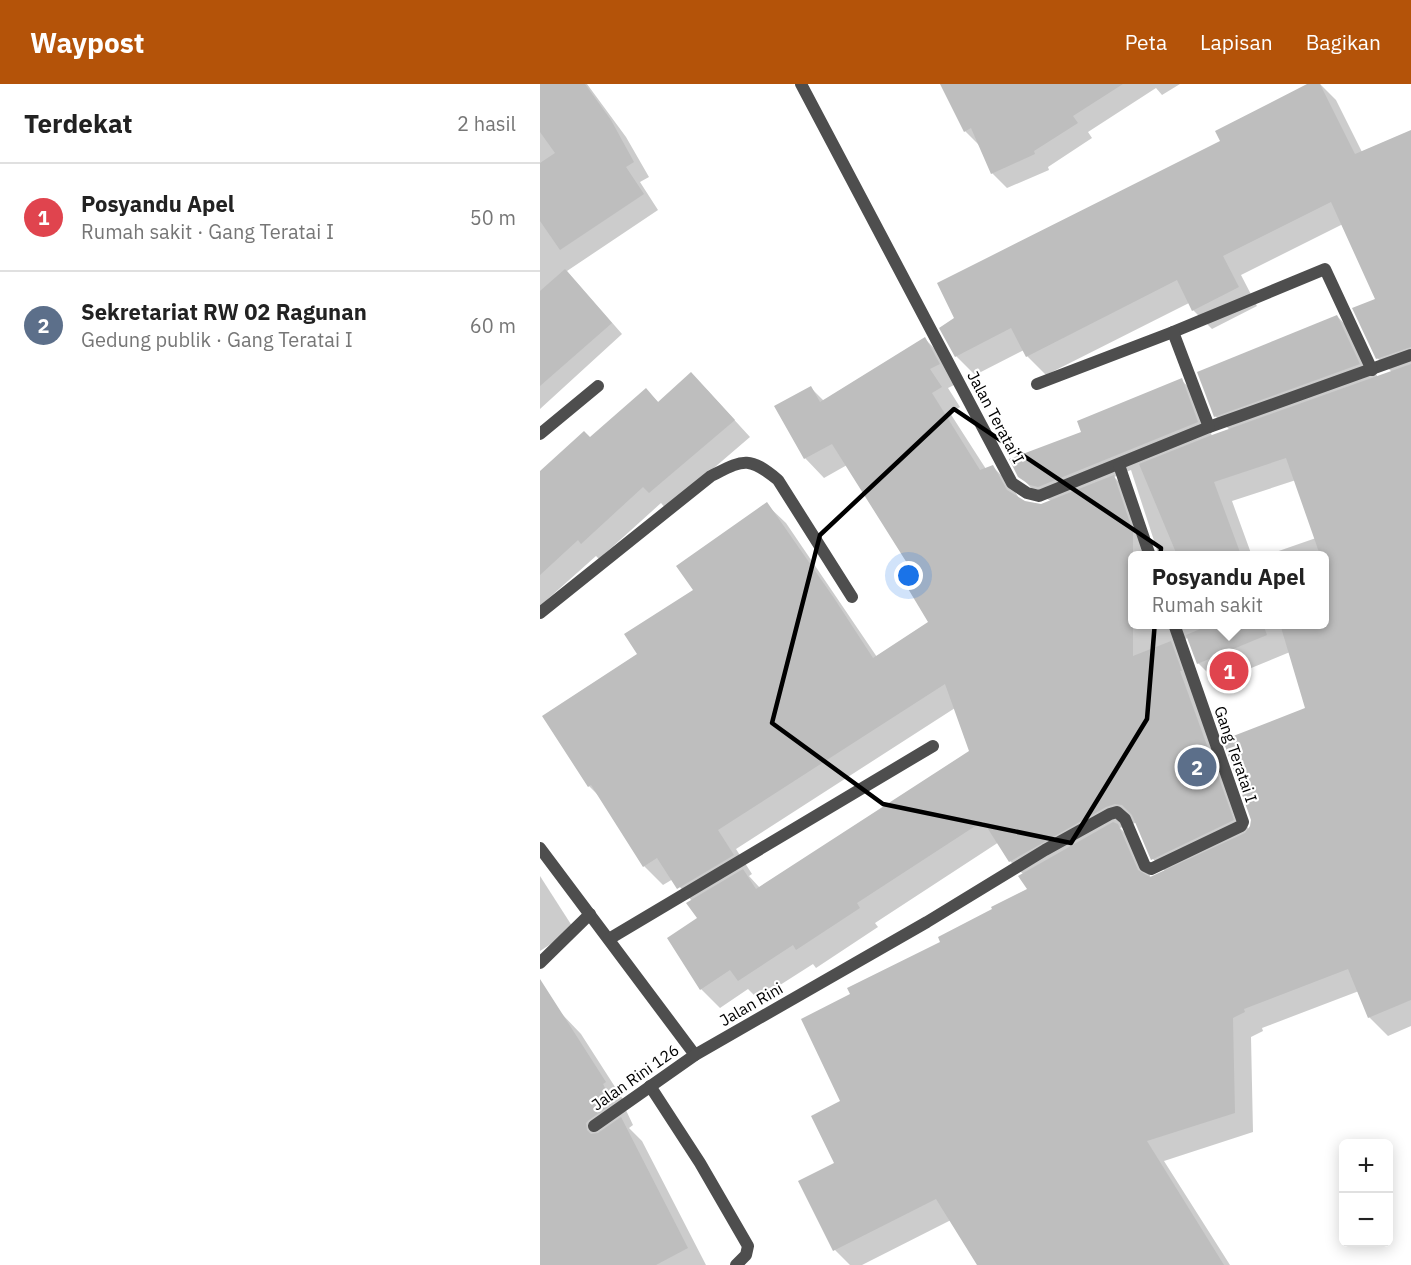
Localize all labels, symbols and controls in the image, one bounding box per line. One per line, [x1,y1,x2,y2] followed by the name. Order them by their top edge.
[30,24,144,61] text: Waypost
[1125,28,1167,56] text: Peta
[1200,28,1273,56] text: Lapisan
[1306,28,1381,56] text: Bagikan
[24,106,133,140] text: Terdekat
[457,110,516,137] text: 2 hasil
[81,189,235,218] text: Posyandu Apel
[38,204,50,231] text: 1
[470,204,516,231] text: 50 m
[81,218,334,245] text: Rumah sakit · Gang Teratai I
[81,297,367,326] text: Sekretariat RW 02 Ragunan
[38,312,50,339] text: 2
[470,312,516,339] text: 60 m
[81,326,353,353] text: Gedung publik · Gang Teratai I
[963,367,1029,467] street label: Jalan Teratai I
[1128,551,1329,629] popup
[894,561,923,590] your location
[1152,562,1305,591] text: Posyandu Apel
[1152,591,1263,618] text: Rumah sakit
[1210,648,1248,694] pin: 1
[1210,703,1262,805] street label: Gang Teratai I
[1178,744,1216,790] pin: 2
[716,978,786,1030] street label: Jalan Rini
[587,1039,683,1115] street label: Jalan Rini 126
[1339,1139,1393,1247] map controls
[1339,1139,1393,1193] button: +
[1339,1193,1393,1247] button: −

